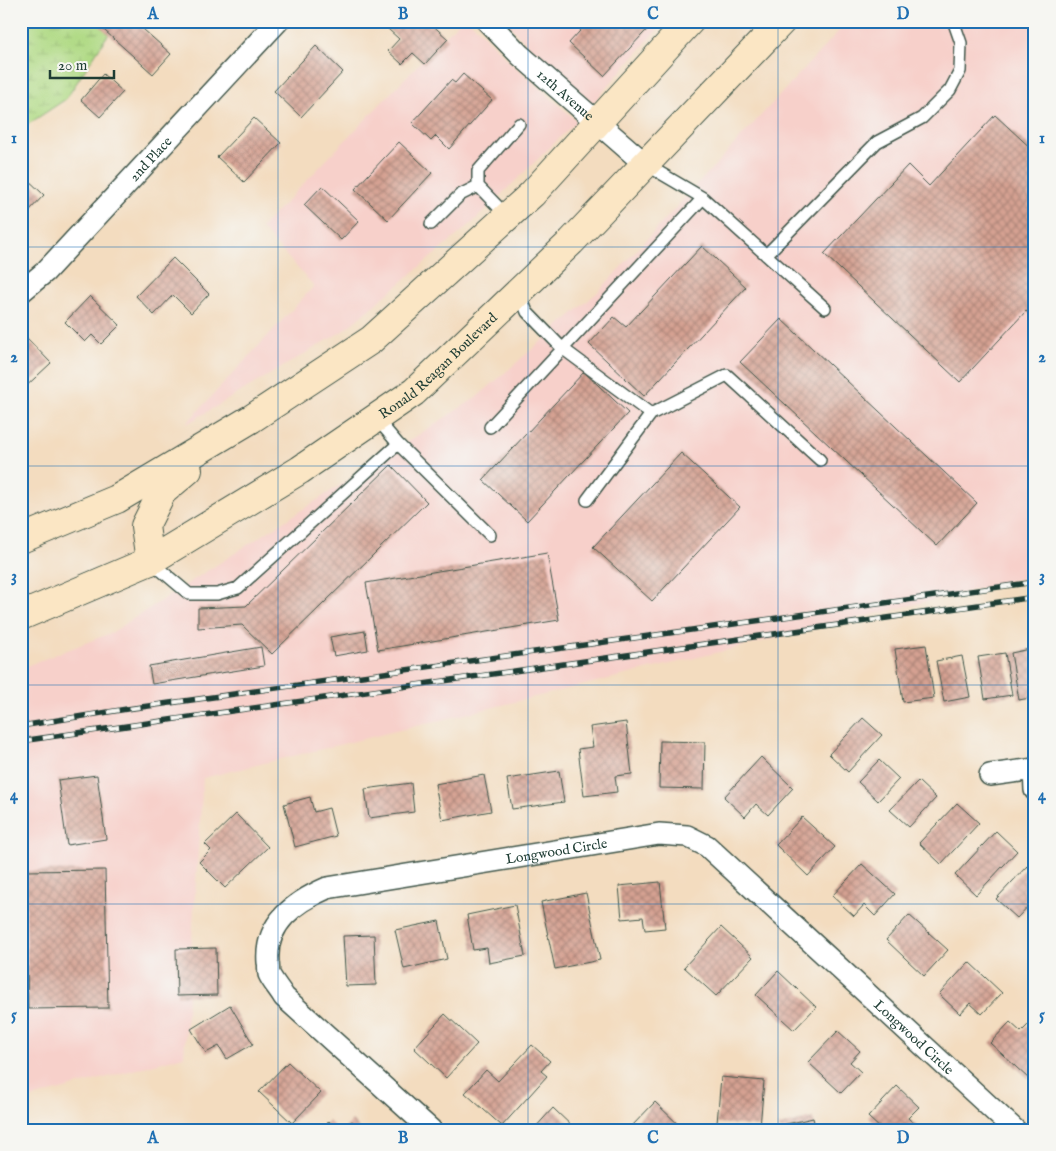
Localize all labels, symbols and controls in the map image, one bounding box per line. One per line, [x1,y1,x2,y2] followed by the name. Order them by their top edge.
[147,5,160,25] text: A
[398,5,409,25] text: B
[647,5,659,25] text: C
[897,5,910,25] text: D
[50,48,114,80] scale bar
[58,56,88,75] text: 20 m
[533,66,598,126] street label: 12th Avenue
[11,129,17,149] text: 1
[1039,129,1045,149] text: 1
[126,133,177,186] street label: 2nd Place
[376,309,502,423] street label: Ronald Reagan Boulevard
[10,348,18,368] text: 2
[1038,348,1046,368] text: 2
[11,567,17,587] text: 3
[1039,567,1045,587] text: 3
[10,786,19,806] text: 4
[1038,786,1047,806] text: 4
[505,834,609,869] street label: Longwood Circle
[870,996,958,1079] street label: Longwood Circle
[11,1006,17,1026] text: 5
[1039,1006,1045,1026] text: 5
[147,1129,160,1149] text: A
[398,1129,409,1149] text: B
[647,1129,659,1149] text: C
[897,1129,910,1149] text: D

